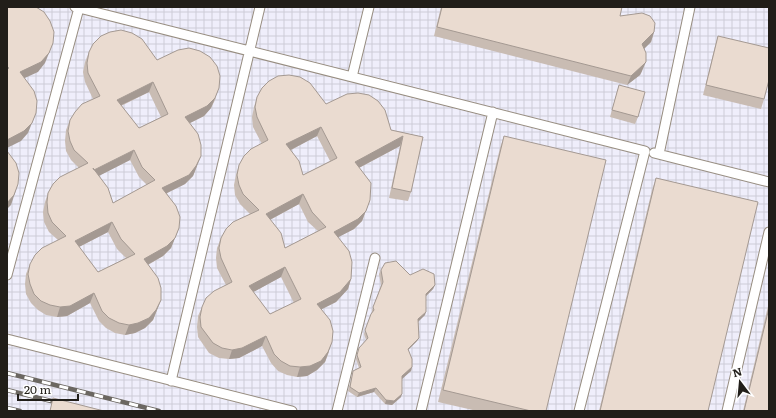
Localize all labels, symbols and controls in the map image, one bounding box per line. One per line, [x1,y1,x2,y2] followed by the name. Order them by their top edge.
[720,362,760,402] north arrow
[730,362,744,380] text: N
[18,376,78,402] scale bar
[24,380,51,398] text: 20 m

